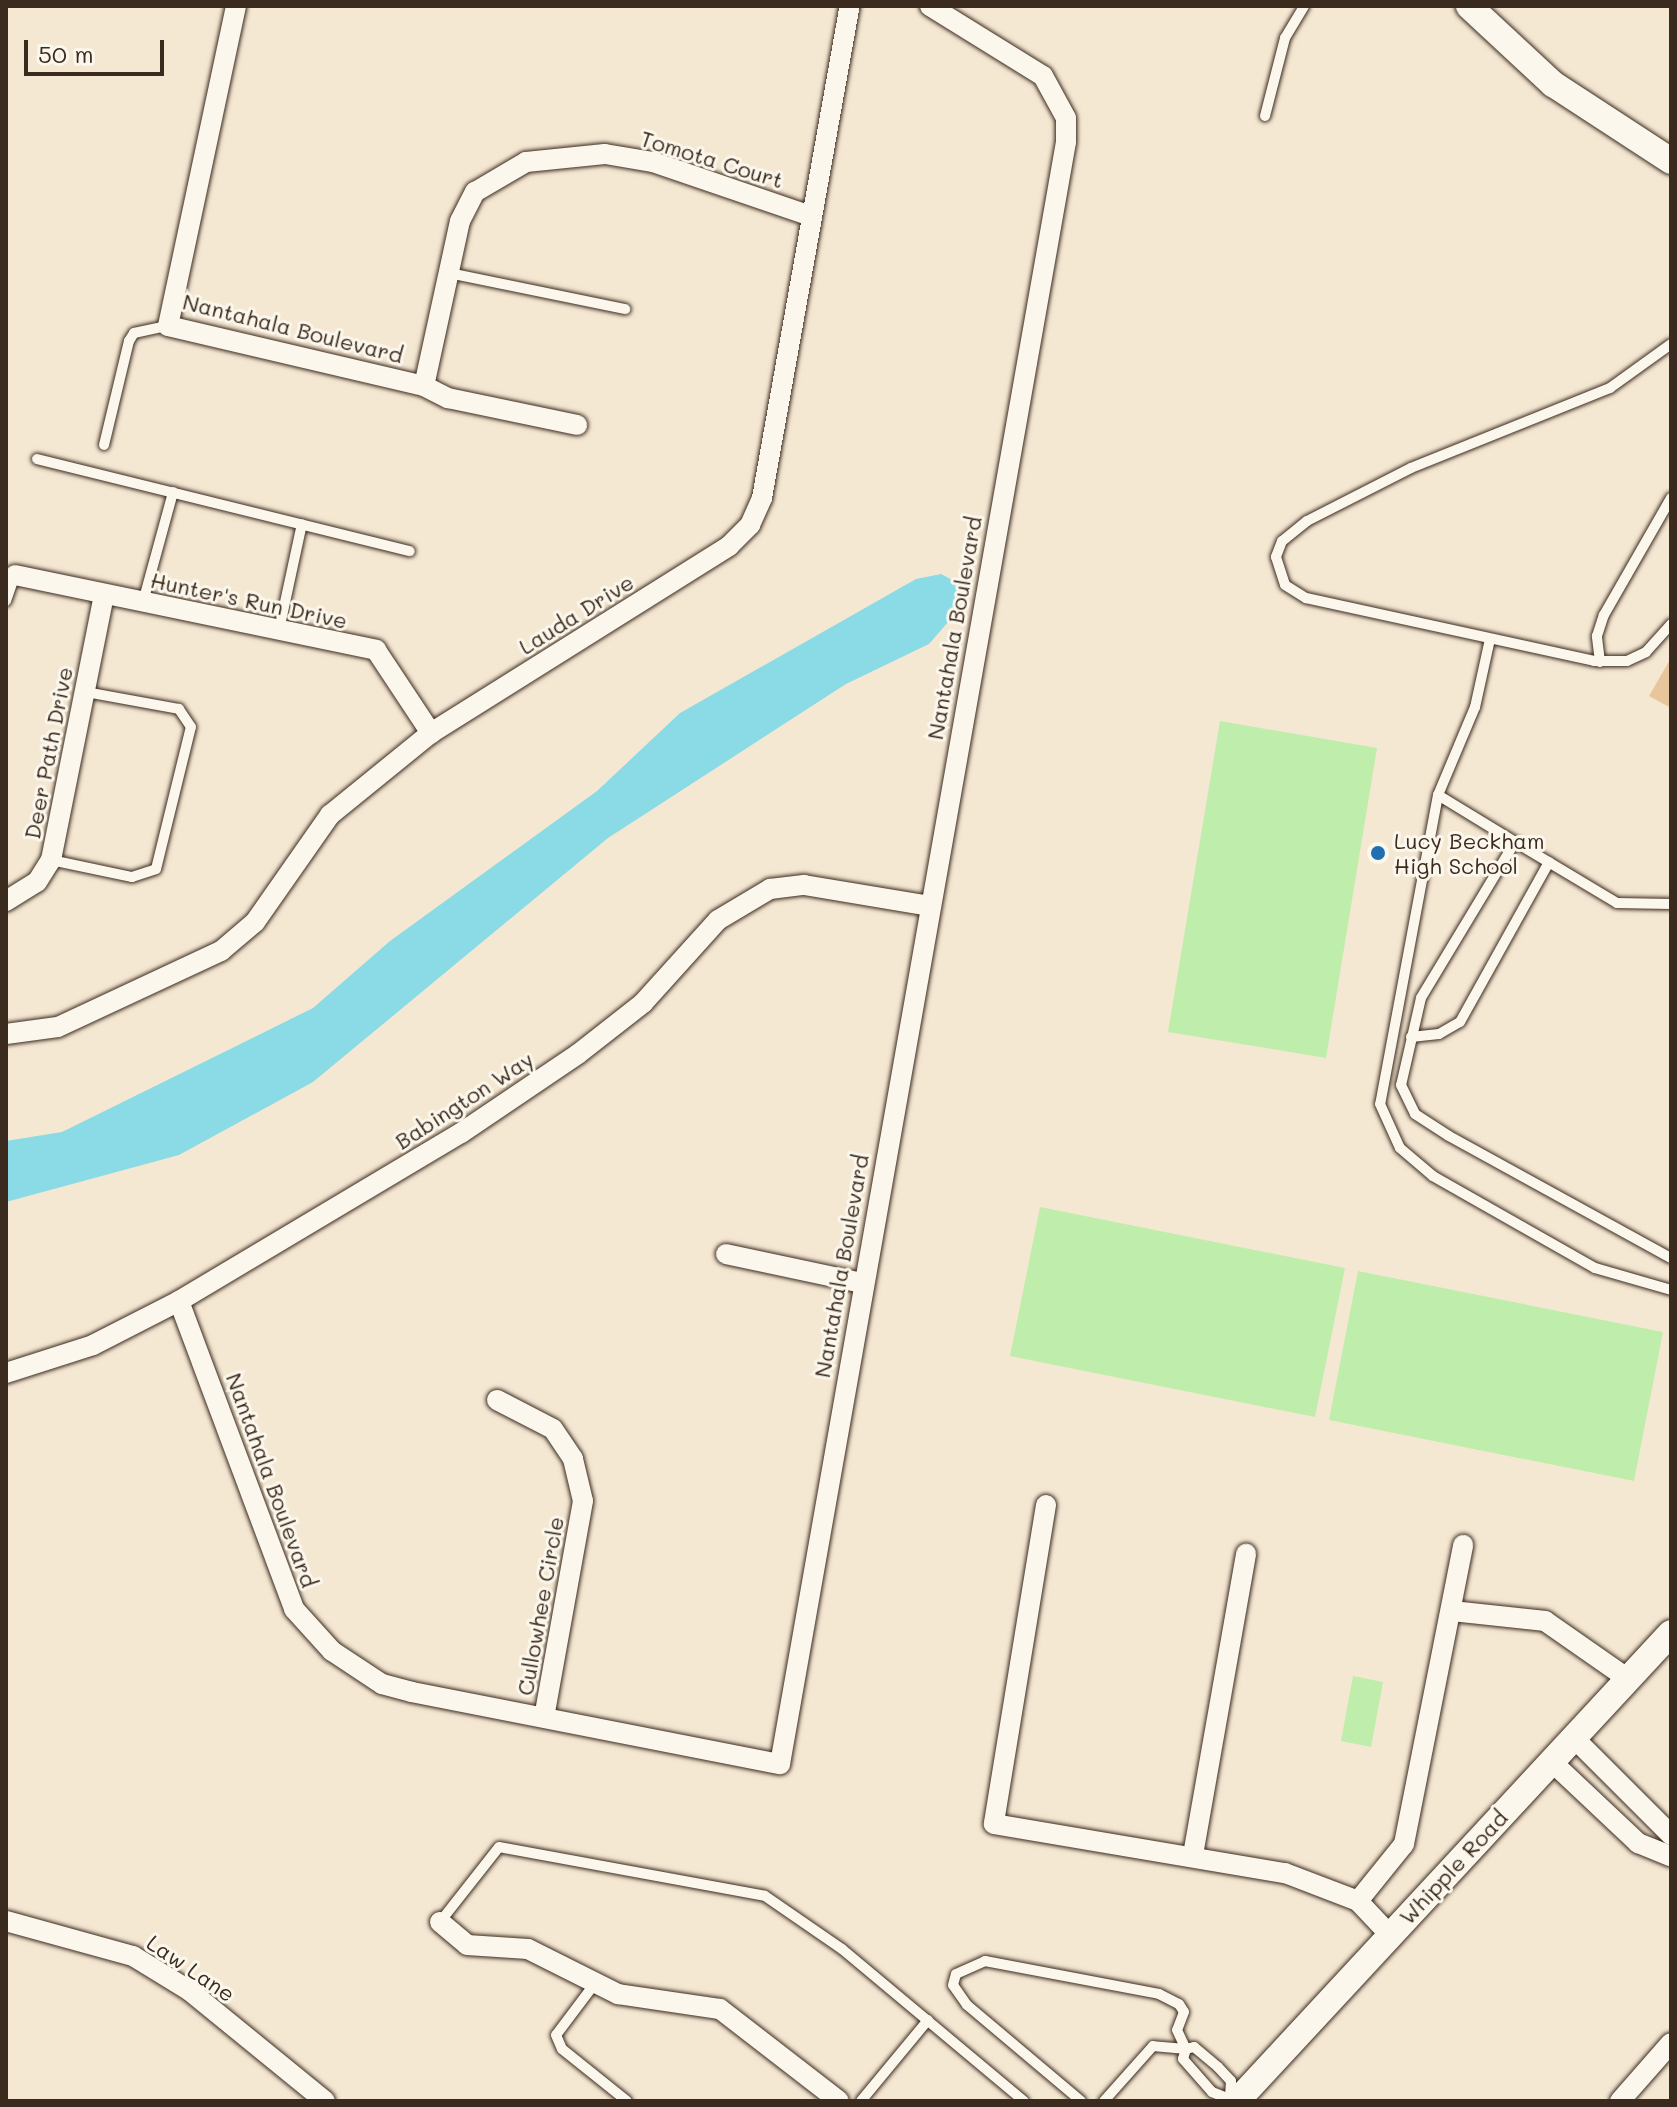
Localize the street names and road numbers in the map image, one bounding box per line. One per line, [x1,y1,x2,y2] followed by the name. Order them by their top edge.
[637,125,787,193] street label: Tomota Court
[180,288,406,368] street label: Nantahala Boulevard
[921,514,987,742] street label: Nantahala Boulevard
[148,566,350,634] street label: Hunter's Run Drive
[514,568,638,660] street label: Lauda Drive
[18,665,78,841] street label: Deer Path Drive
[390,1045,538,1155] street label: Babington Way
[808,1152,874,1380] street label: Nantahala Boulevard
[221,1369,323,1591] street label: Nantahala Boulevard
[511,1515,569,1697] street label: Cullowhee Circle
[1393,1804,1513,1930] street label: Whipple Road
[142,1929,240,2007] street label: Law Lane

